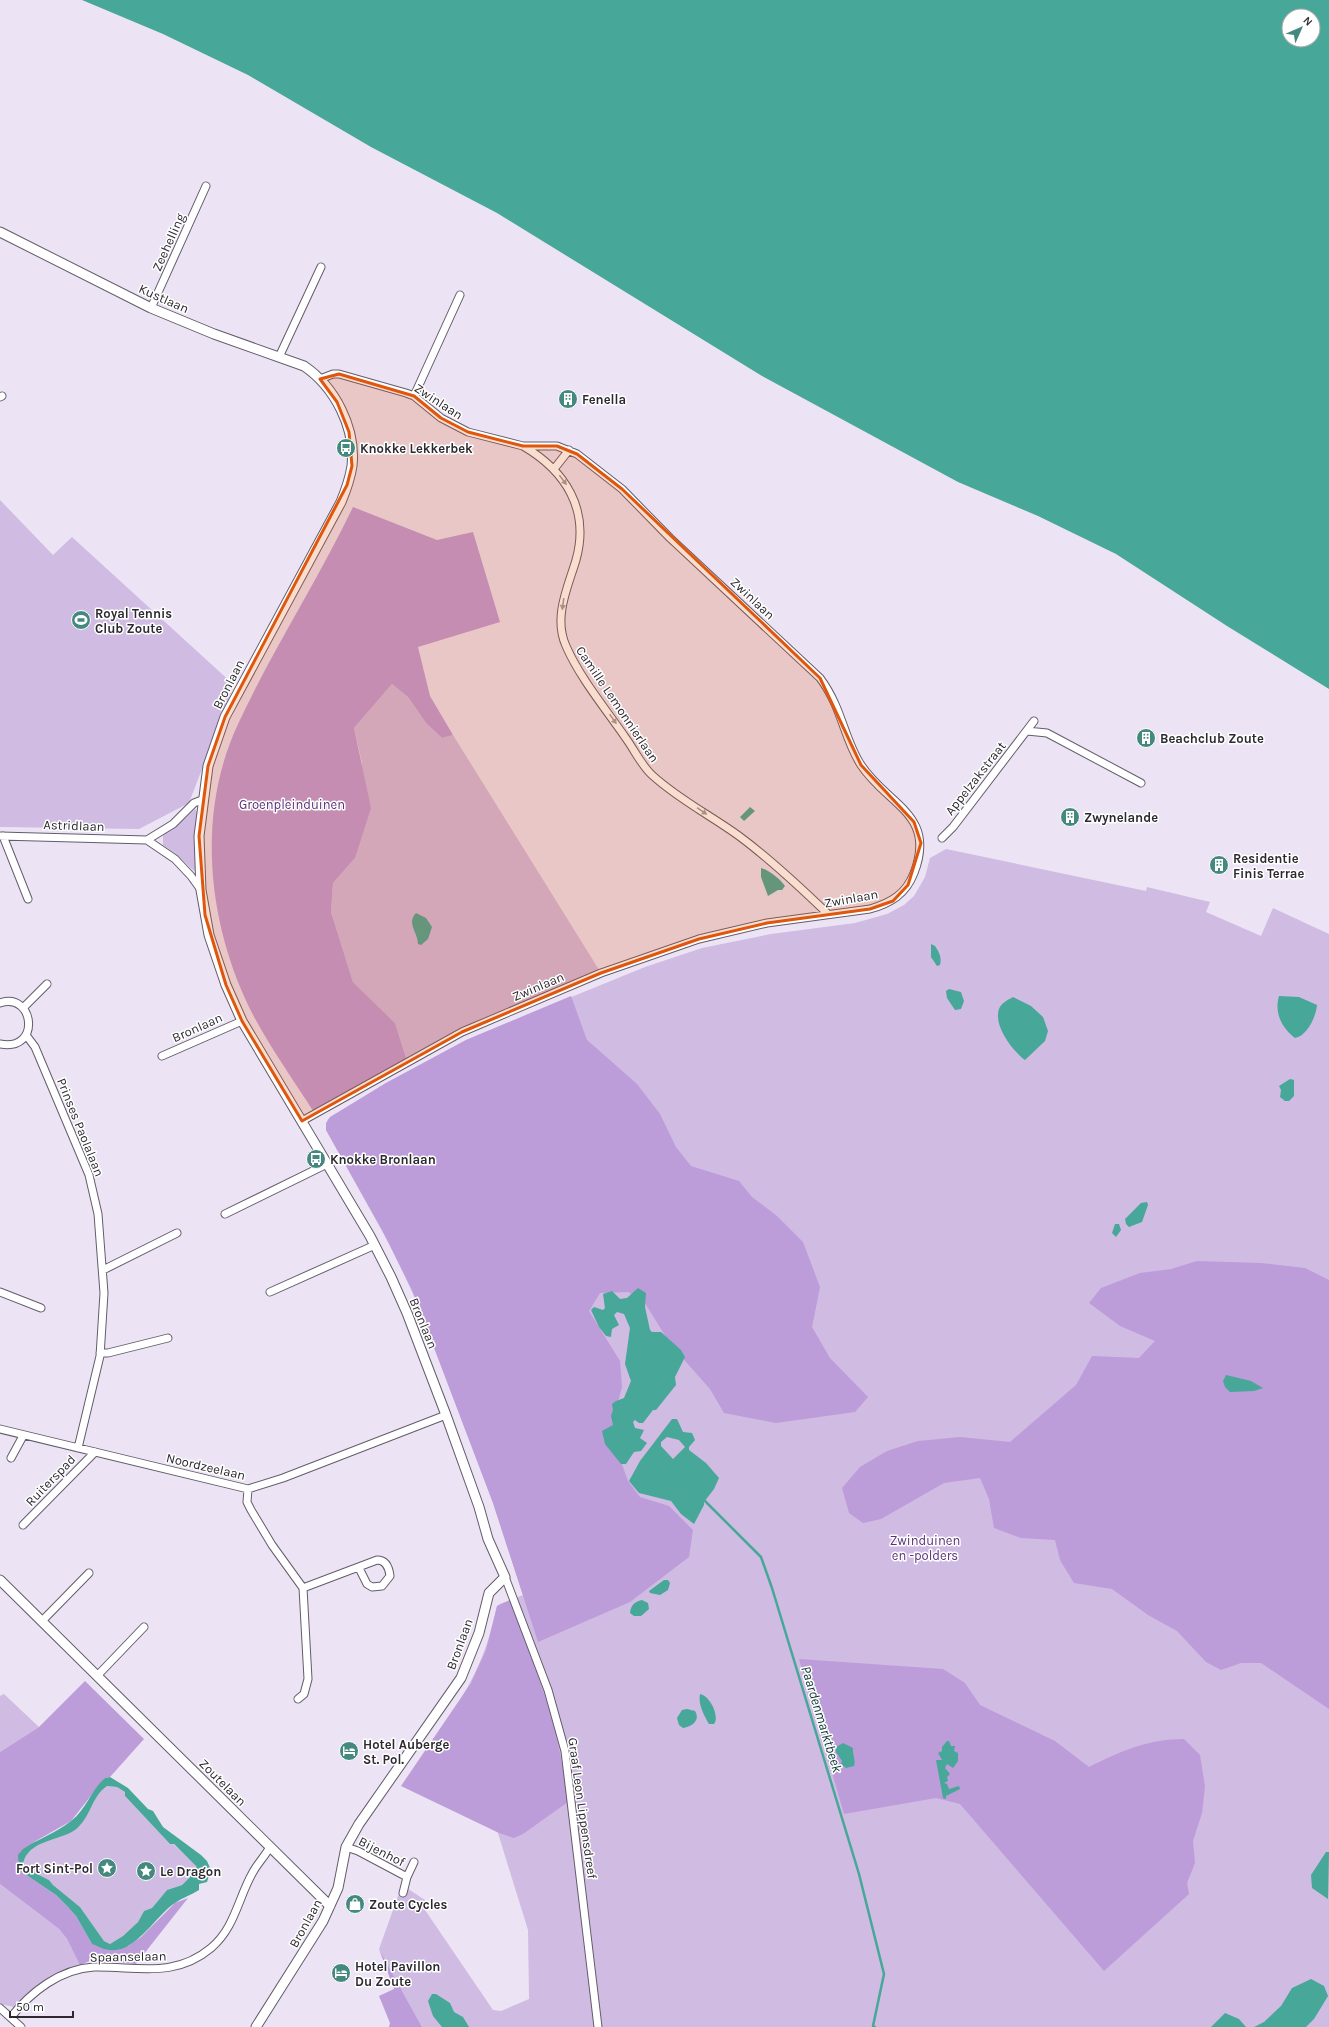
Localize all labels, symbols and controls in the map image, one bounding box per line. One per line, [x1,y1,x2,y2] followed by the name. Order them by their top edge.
[1281,8,1321,48] north arrow
[1300,14,1315,29] text: N
[149,210,188,274] street label: Zeehelling
[136,281,191,316] street label: Kustlaan
[412,380,466,423] street label: Zwinlaan
[557,388,579,410] building icon: Fenella
[582,392,626,407] place label: Fenella
[335,437,357,459] bus stop icon: Knokke Lekkerbek
[360,441,473,456] place label: Knokke Lekkerbek
[559,475,567,486] one-way arrow
[728,574,778,622] street label: Zwinlaan
[560,598,566,610] one-way arrow
[95,606,172,636] place label: Royal Tennis Club Zoute
[70,609,92,631] sports icon: Royal Tennis Club Zoute
[573,643,662,765] street label: Camille Lemonnierlaan
[210,657,247,711] street label: Bronlaan
[609,714,617,724] one-way arrow
[1135,727,1157,749] building icon: Beachclub Zoute
[1160,731,1264,746] place label: Beachclub Zoute
[942,738,1009,818] street label: Appelzakstraat
[239,797,345,812] park label: Groenpleinduinen
[1059,806,1081,828] building icon: Zwynelande
[697,807,707,815] one-way arrow
[1084,810,1158,825] place label: Zwynelande
[43,817,105,834] street label: Astridlaan
[1233,851,1304,881] place label: Residentie Finis Terrae
[1208,854,1230,876] building icon: Residentie Finis Terrae
[823,886,879,911] street label: Zwinlaan
[510,969,566,1004] street label: Zwinlaan
[170,1010,225,1045] street label: Bronlaan
[54,1076,107,1179] street label: Prinses Paolalaan
[305,1148,327,1170] bus stop icon: Knokke Bronlaan
[330,1152,436,1167] place label: Knokke Bronlaan
[407,1296,441,1351] street label: Bronlaan
[165,1450,247,1483] street label: Noordzeelaan
[22,1452,78,1509] street label: Ruiterspad
[890,1533,960,1563] park label: Zwinduinen en -polders
[443,1616,476,1672] street label: Bronlaan
[797,1664,846,1775] water label: Paardenmarktbeek
[363,1737,450,1767] place label: Hotel Auberge St. Pol.
[565,1737,600,1880] street label: Graaf Leon Lippensdreef
[338,1740,360,1762] hotel icon: Hotel Auberge St. Pol.
[196,1756,249,1809] street label: Zoutelaan
[356,1833,408,1870] street label: Bijenhof
[96,1857,118,1879] place icon: Fort Sint-Pol
[135,1860,157,1882] place icon: Le Dragon
[16,1861,93,1876] place label: Fort Sint-Pol
[160,1864,221,1879] place label: Le Dragon
[344,1893,366,1915] shop icon: Zoute Cycles
[286,1896,325,1950] street label: Bronlaan
[369,1897,448,1912] place label: Zoute Cycles
[89,1948,167,1965] street label: Spaanselaan
[355,1959,440,1989] place label: Hotel Pavillon Du Zoute
[330,1962,352,1984] hotel icon: Hotel Pavillon Du Zoute
[10,1993,73,2019] scale bar
[16,2000,44,2014] text: 50 m

